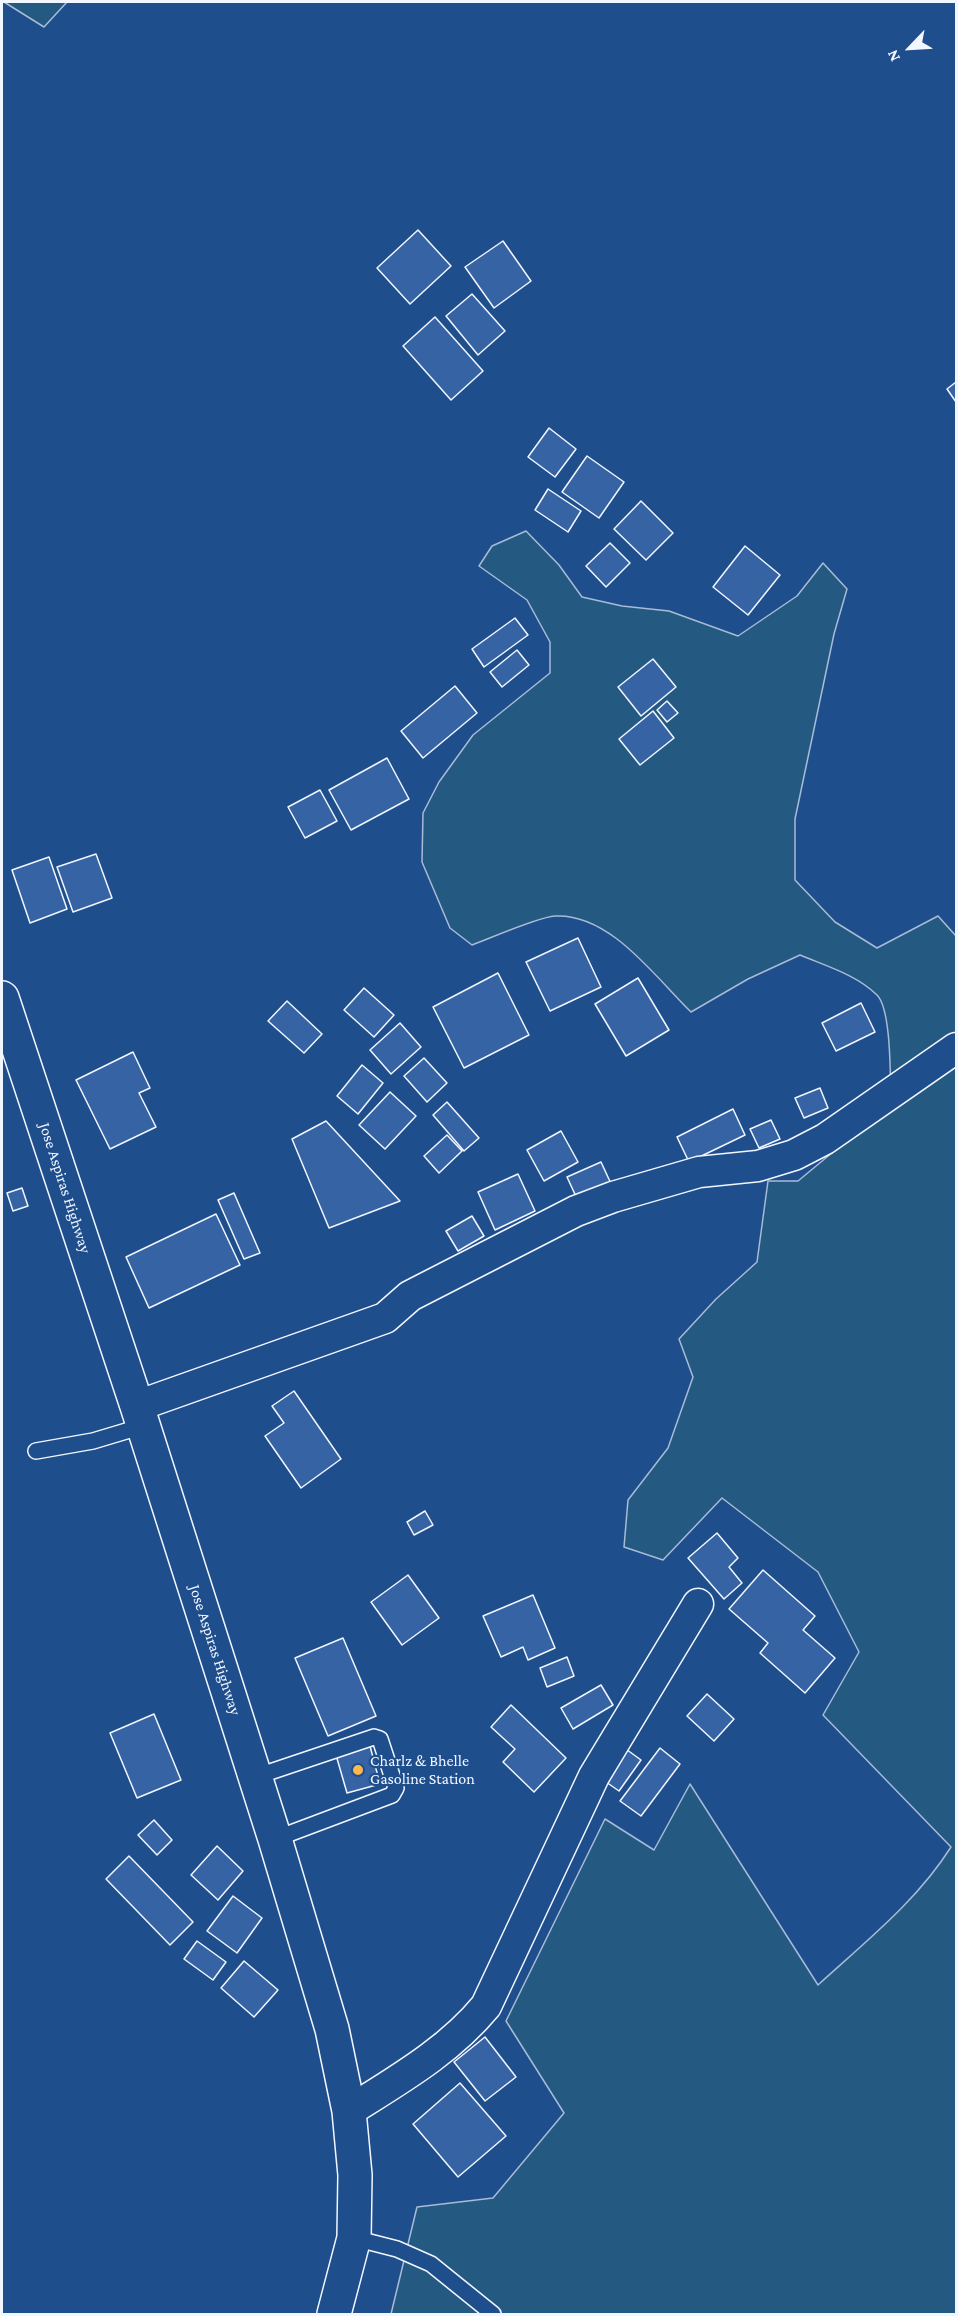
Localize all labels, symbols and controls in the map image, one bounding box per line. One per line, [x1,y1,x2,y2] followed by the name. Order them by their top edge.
[880,18,940,78] north arrow
[883,47,903,64] text: N
[35,1120,95,1256] street label: Jose Aspiras Highway
[185,1582,245,1718] street label: Jose Aspiras Highway
[370,1751,475,1789] place label: Charlz & Bhelle Gasoline Station
[351,1763,365,1777] marker: Charlz & Bhelle Gasoline Station

